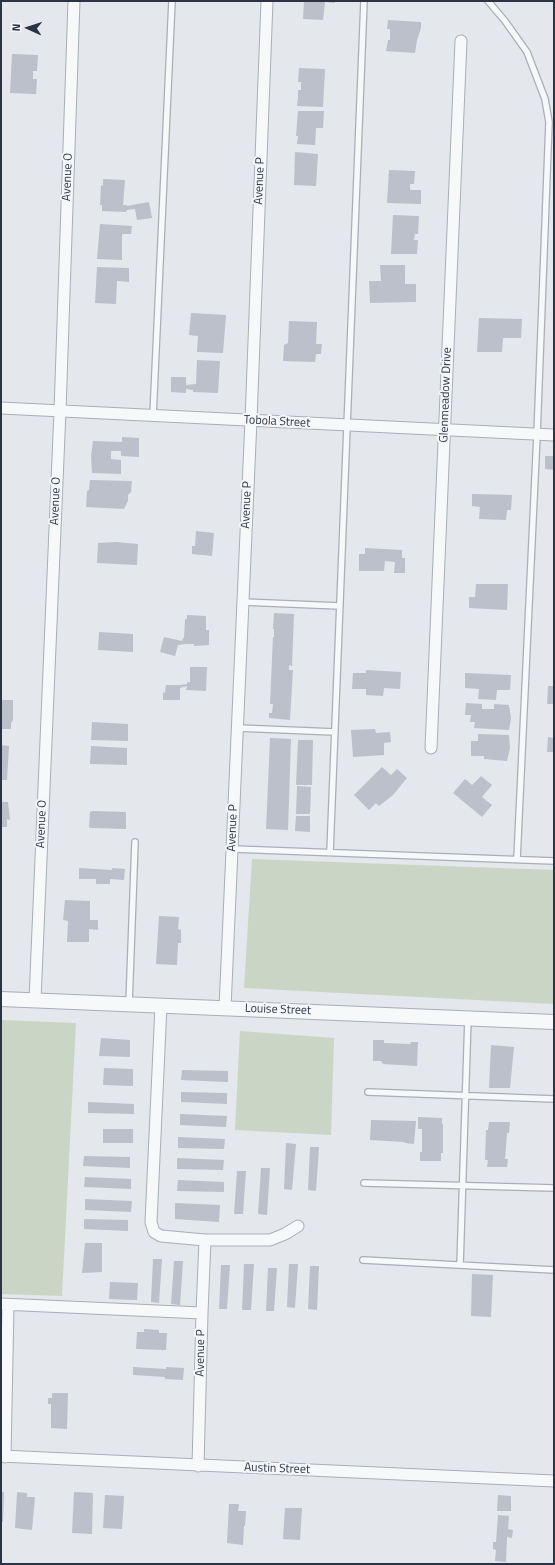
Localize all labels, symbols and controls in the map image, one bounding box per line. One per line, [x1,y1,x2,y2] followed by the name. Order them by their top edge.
[8,8,48,48] north arrow
[8,23,24,32] text: N
[60,153,76,201] street label: Avenue O
[252,157,268,205] street label: Avenue P
[437,347,455,443] street label: Glenmeadow Drive
[243,413,311,431] street label: Tobola Street
[48,477,64,525] street label: Avenue O
[239,481,255,529] street label: Avenue P
[34,800,50,848] street label: Avenue O
[225,804,241,852] street label: Avenue P
[245,1002,311,1018] street label: Louise Street
[193,1329,209,1377] street label: Avenue P
[244,1461,310,1477] street label: Austin Street

